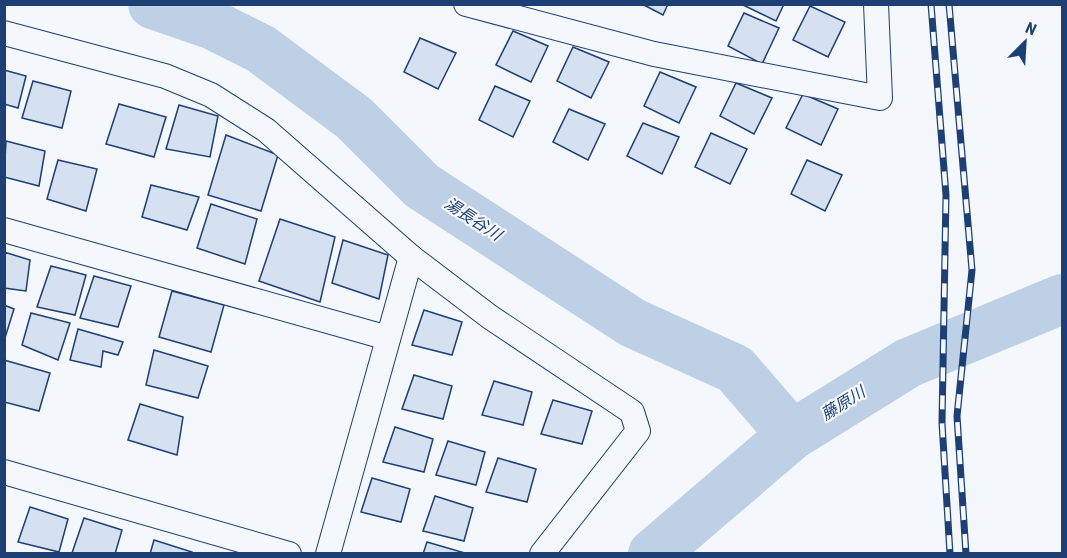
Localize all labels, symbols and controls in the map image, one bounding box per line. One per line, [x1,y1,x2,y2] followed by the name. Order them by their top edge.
[995,12,1055,72] north arrow
[1023,18,1039,39] text: N
[441,194,507,245] water label: 湯長谷川
[818,381,870,424] water label: 藤原川

